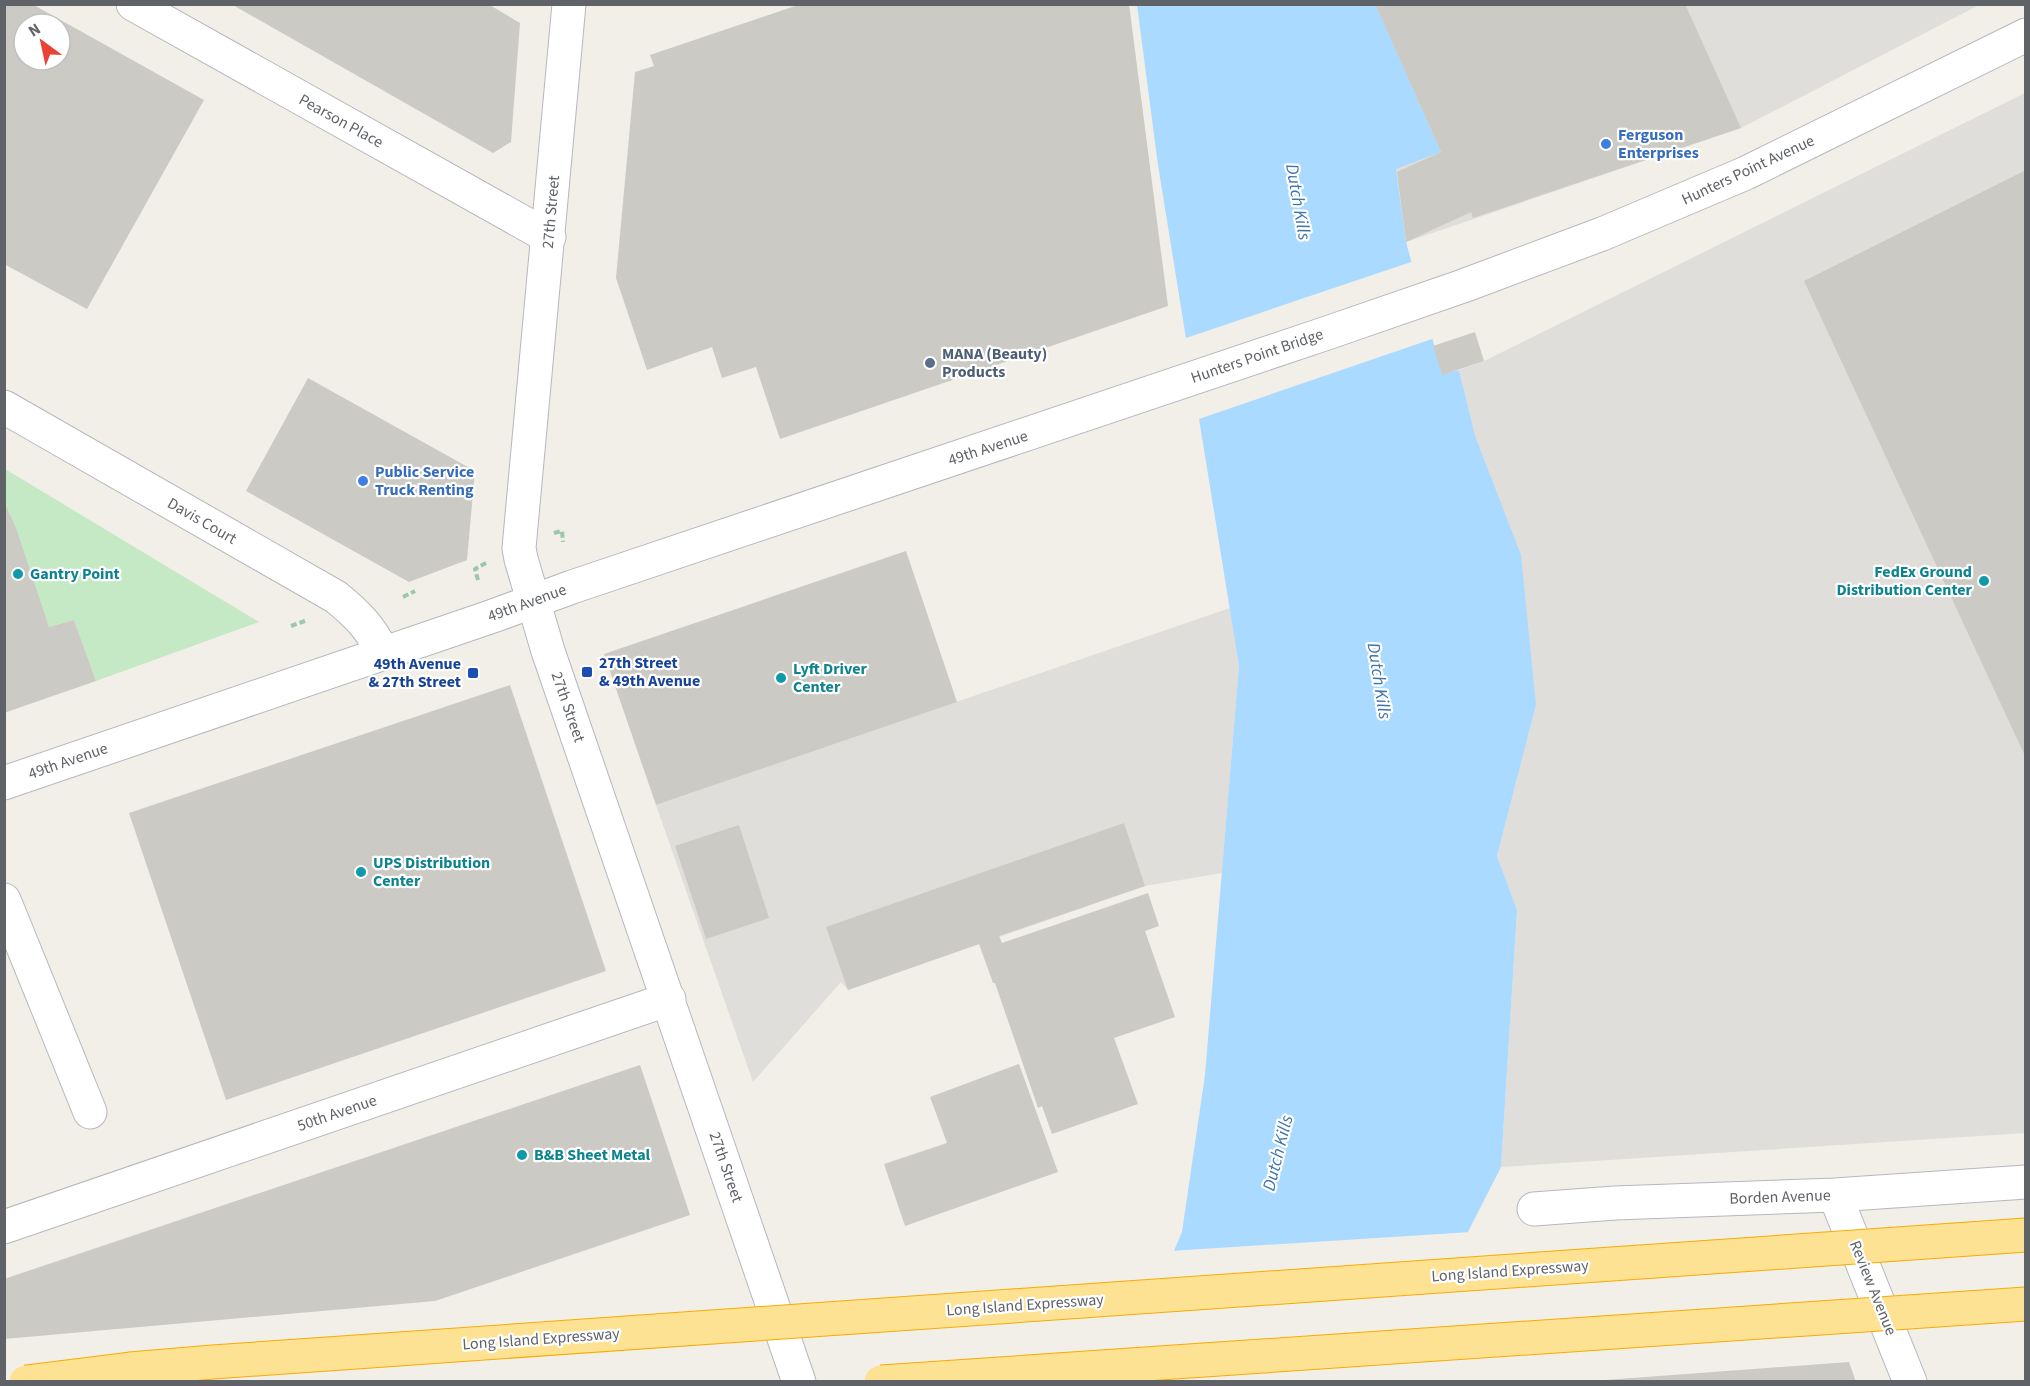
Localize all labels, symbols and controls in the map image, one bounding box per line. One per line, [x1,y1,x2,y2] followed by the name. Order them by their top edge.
[12,12,72,72] north arrow
[24,18,45,42] text: N
[295,89,387,153] street label: Pearson Place
[1618,124,1699,164] place label: Ferguson Enterprises
[1678,129,1818,210] street label: Hunters Point Avenue
[1599,137,1613,151] marker: Ferguson Enterprises
[1279,162,1317,242] water label: Dutch Kills
[537,174,565,249] street label: 27th Street
[1188,323,1326,389] street label: Hunters Point Bridge
[942,343,1047,383] place label: MANA (Beauty) Products
[923,356,937,370] marker: MANA (Beauty) Products
[945,425,1031,471] street label: 49th Avenue
[375,461,474,501] place label: Public Service Truck Renting
[356,474,370,488] marker: Public Service Truck Renting
[163,492,241,550] street label: Davis Court
[1836,561,1973,601] place label: FedEx Ground Distribution Center
[30,563,120,585] place label: Gantry Point
[11,567,25,581] marker: Gantry Point
[1977,574,1991,588] marker: FedEx Ground Distribution Center
[484,579,570,627] street label: 49th Avenue
[1361,641,1397,721] water label: Dutch Kills
[599,652,700,692] place label: 27th Street & 49th Avenue
[368,653,461,693] place label: 49th Avenue & 27th Street
[793,658,867,698] place label: Lyft Driver Center
[580,665,594,679] marker: 27th Street & 49th Avenue
[466,666,480,680] marker: 49th Avenue & 27th Street
[546,669,591,746] street label: 27th Street
[774,671,788,685] marker: Lyft Driver Center
[25,737,111,785] street label: 49th Avenue
[373,852,490,892] place label: UPS Distribution Center
[354,865,368,879] marker: UPS Distribution Center
[294,1089,380,1137] street label: 50th Avenue
[1257,1113,1299,1193] water label: Dutch Kills
[704,1129,749,1206] street label: 27th Street
[534,1144,651,1166] place label: B&B Sheet Metal
[515,1148,529,1162] marker: B&B Sheet Metal
[1729,1184,1831,1210] street label: Borden Avenue
[1844,1237,1902,1339] street label: Review Avenue
[1431,1254,1590,1287] street label: Long Island Expressway
[946,1288,1105,1321] street label: Long Island Expressway
[462,1322,621,1355] street label: Long Island Expressway

